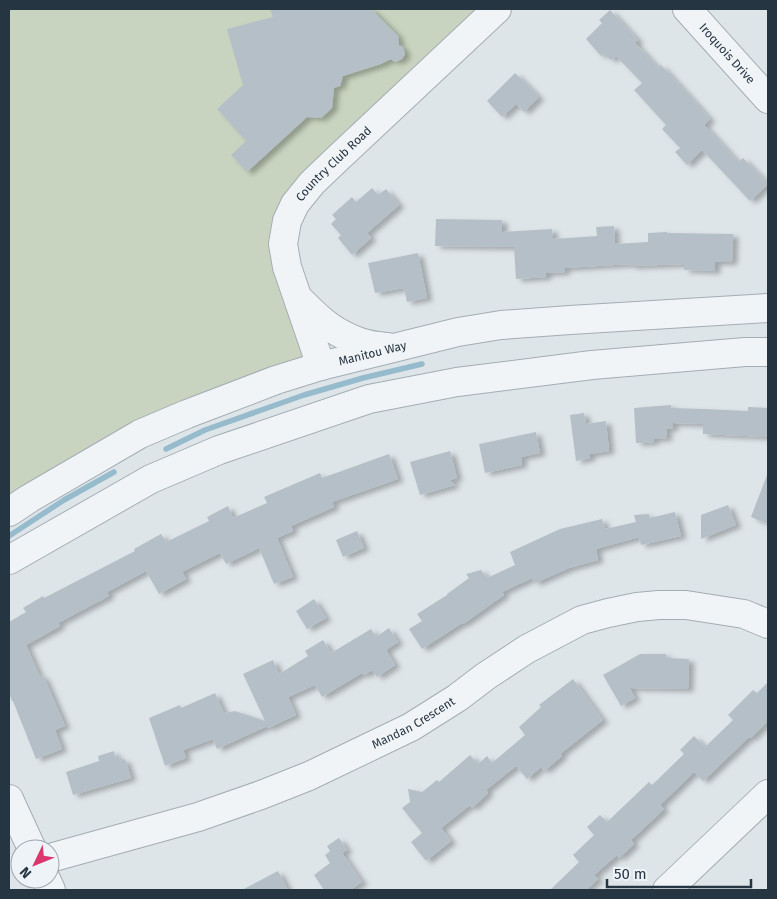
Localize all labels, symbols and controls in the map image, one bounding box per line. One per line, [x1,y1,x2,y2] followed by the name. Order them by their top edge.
[696,21,758,87] street label: Iroquois Drive
[293,123,374,204] street label: Country Club Road
[337,338,408,368] street label: Manitou Way
[369,694,458,752] street label: Mandan Crescent
[10,839,60,889] north arrow
[607,856,751,888] scale bar
[16,863,35,882] text: N
[614,865,647,883] text: 50 m

